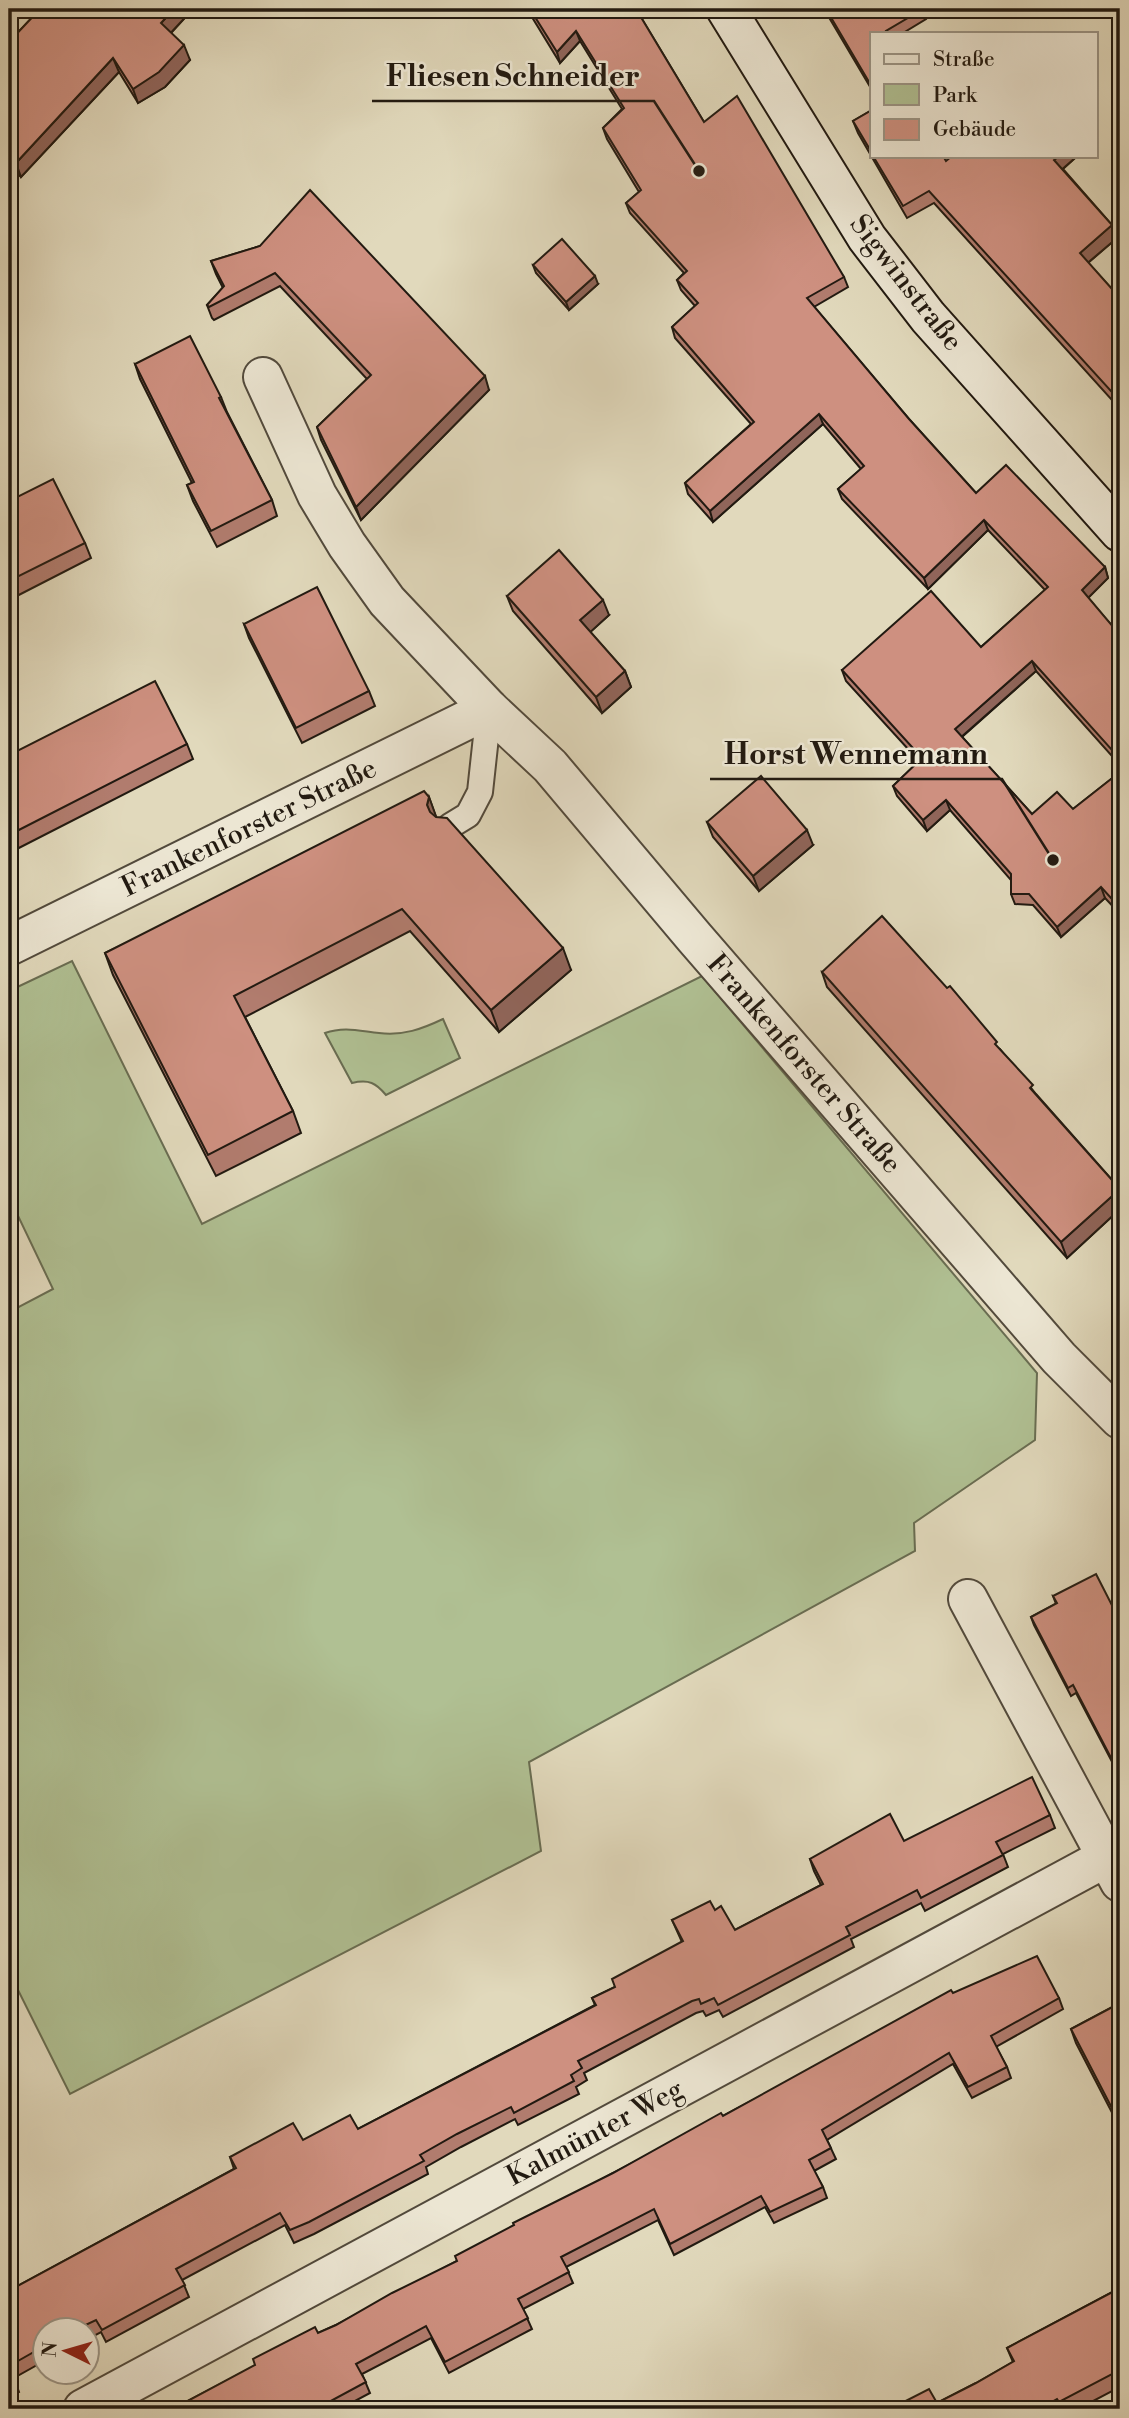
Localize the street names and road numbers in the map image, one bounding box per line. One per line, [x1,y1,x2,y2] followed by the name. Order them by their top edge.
[842,208,970,358] street label: Sigwinstraße
[116,751,382,905] street label: Frankenforster Straße
[699,947,909,1181] street label: Frankenforster Straße
[501,2072,690,2194] street label: Kalmünter Weg

